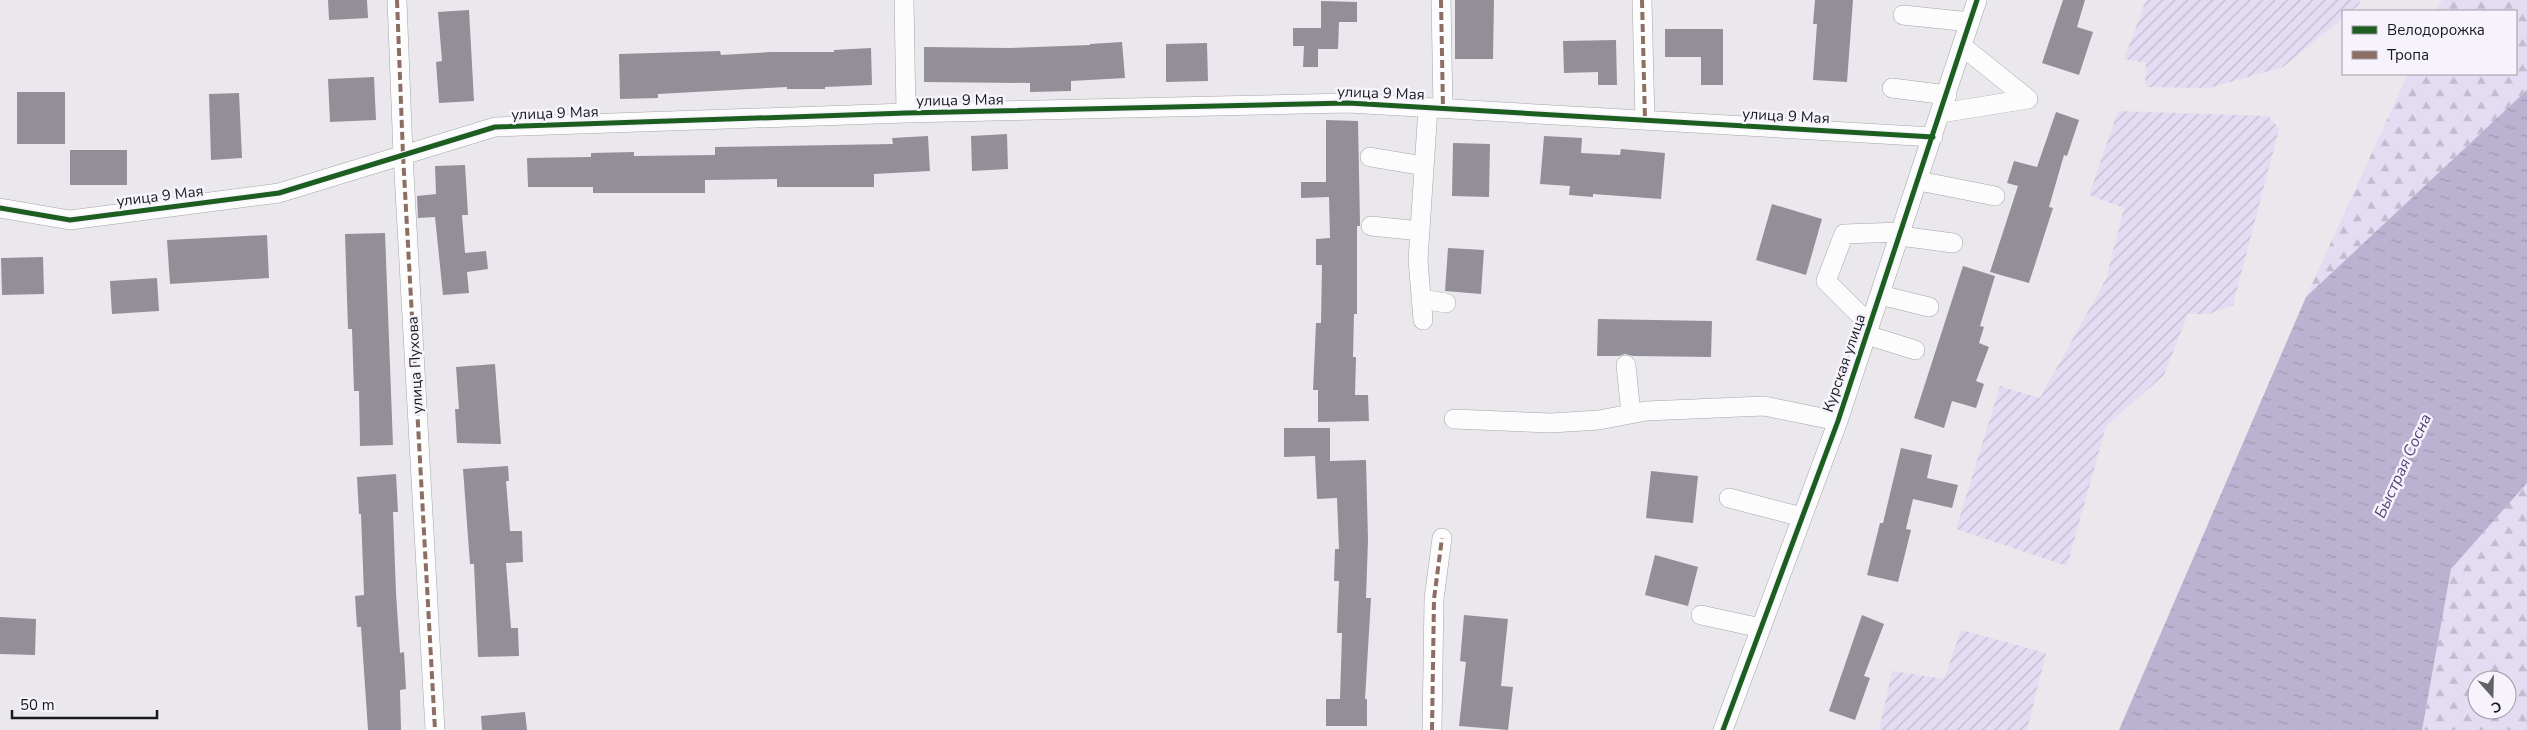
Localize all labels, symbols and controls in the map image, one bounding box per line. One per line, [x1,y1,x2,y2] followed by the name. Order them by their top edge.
[2342,10,2517,75] legend
[2387,20,2485,40] text: Велодорожка
[2387,45,2429,65] text: Тропа
[1337,81,1425,105] street label: улица 9 Мая
[916,89,1004,111] street label: улица 9 Мая
[511,101,599,125] street label: улица 9 Мая
[1742,104,1830,128] street label: улица 9 Мая
[115,181,205,211] street label: улица 9 Мая
[1818,311,1870,415] street label: Курская улица
[402,316,428,414] street label: улица Пухова
[2369,410,2437,522] water label: Быстрая Сосна
[2467,670,2517,720] north arrow
[12,688,158,720] scale bar
[20,695,55,715] text: 50 m
[2488,696,2504,717] text: С

